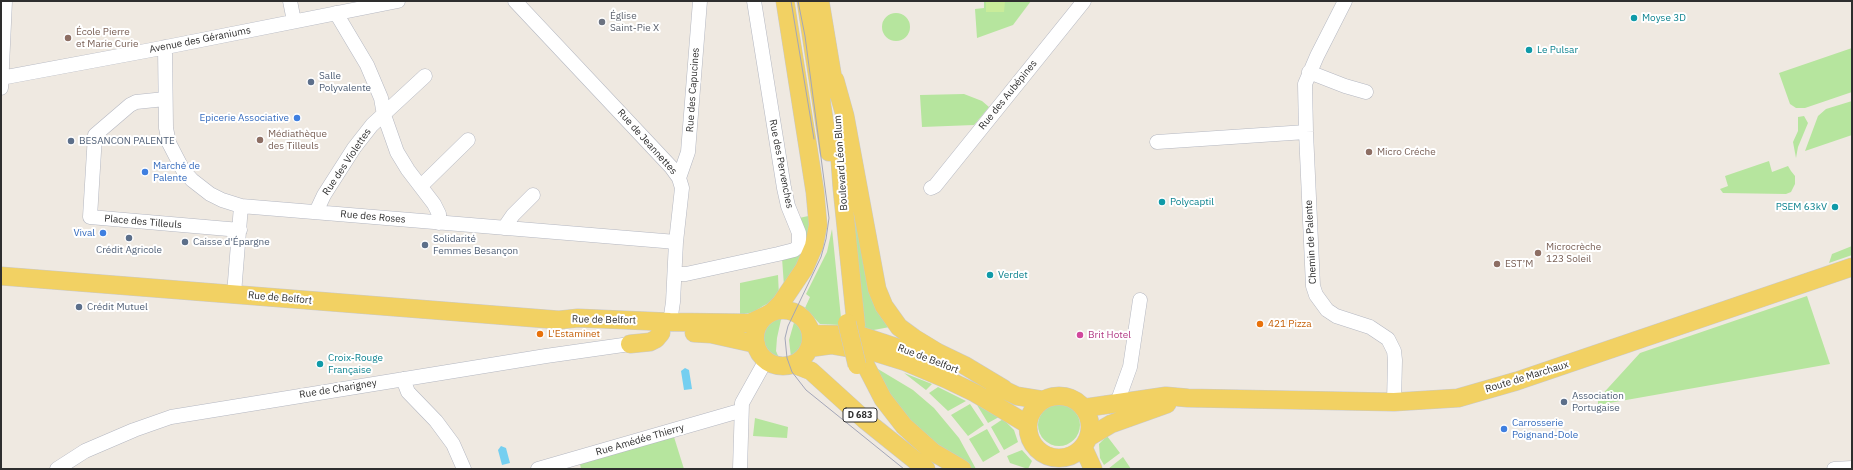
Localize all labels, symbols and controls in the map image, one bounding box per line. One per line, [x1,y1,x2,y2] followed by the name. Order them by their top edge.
[610,10,659,34] place label: Église Saint-Pie X
[1642,12,1686,24] place label: Moyse 3D
[1629,13,1639,23] marker: Moyse 3D
[597,17,607,27] marker: Église Saint-Pie X
[148,24,252,56] street label: Avenue des Géraniums
[76,26,138,50] place label: École Pierre et Marie Curie
[63,33,73,43] marker: École Pierre et Marie Curie
[1537,44,1578,56] place label: Le Pulsar
[1524,45,1534,55] marker: Le Pulsar
[684,47,702,133] street label: Rue des Capucines
[976,58,1040,132] street label: Rue des Aubépines
[319,70,371,94] place label: Salle Polyvalente
[306,77,316,87] marker: Salle Polyvalente
[615,107,679,177] street label: Rue de Jeannettes
[199,112,289,124] place label: Epicerie Associative
[292,113,302,123] marker: Epicerie Associative
[832,115,850,211] street label: Boulevard Léon Blum
[766,118,796,210] street label: Rue des Pervenches
[320,126,374,198] street label: Rue des Violettes
[268,128,327,152] place label: Médiathèque des Tilleuls
[79,135,175,147] place label: BESANCON PALENTE
[255,135,265,145] marker: Médiathèque des Tilleuls
[66,136,76,146] marker: BESANCON PALENTE
[1377,146,1436,158] place label: Micro Créche
[1364,147,1374,157] marker: Micro Créche
[153,160,200,184] place label: Marché de Palente
[140,167,150,177] marker: Marché de Palente
[1170,196,1214,208] place label: Polycaptil
[1157,197,1167,207] marker: Polycaptil
[1303,200,1319,284] street label: Chemin de Palente
[1776,201,1827,213] place label: PSEM 63kV
[1830,202,1840,212] marker: PSEM 63kV
[340,208,406,226] street label: Rue des Roses
[104,213,182,231] street label: Place des Tilleuls
[74,227,95,239] place label: Vival
[98,228,108,238] marker: Vival
[124,233,134,243] marker: Crédit Agricole
[433,233,518,256] place label: Solidarité Femmes Besançon
[193,236,270,248] place label: Caisse d'Épargne
[180,237,190,247] marker: Caisse d'Épargne
[420,240,430,250] marker: Solidarité Femmes Besançon
[1546,241,1601,264] place label: Microcrèche 123 Soleil
[96,244,162,256] place label: Crédit Agricole
[1533,248,1543,258] marker: Microcrèche 123 Soleil
[1505,258,1533,270] place label: EST’M
[1492,259,1502,269] marker: EST’M
[998,269,1028,281] place label: Verdet
[985,270,995,280] marker: Verdet
[247,289,313,307] street label: Rue de Belfort
[87,301,148,313] place label: Crédit Mutuel
[74,302,84,312] marker: Crédit Mutuel
[572,313,636,327] street label: Rue de Belfort
[1268,318,1312,330] place label: 421 Pizza
[1255,319,1265,329] marker: 421 Pizza
[548,328,600,340] place label: L'Estaminet
[535,329,545,339] marker: L'Estaminet
[1088,329,1131,341] place label: Brit Hotel
[1075,330,1085,340] marker: Brit Hotel
[896,342,960,376] street label: Rue de Belfort
[328,352,383,376] place label: Croix-Rouge Française
[315,359,325,369] marker: Croix-Rouge Française
[1484,359,1570,395] street label: Route de Marchaux
[298,377,378,401] street label: Rue de Charigney
[1572,390,1624,414] place label: Association Portugaise
[1559,397,1569,407] marker: Association Portugaise
[843,408,877,422] road number: D 683
[1512,417,1578,440] place label: Carrosserie Poignand-Dole
[594,422,686,458] street label: Rue Amédée Thierry
[1499,424,1509,434] marker: Carrosserie Poignand-Dole

